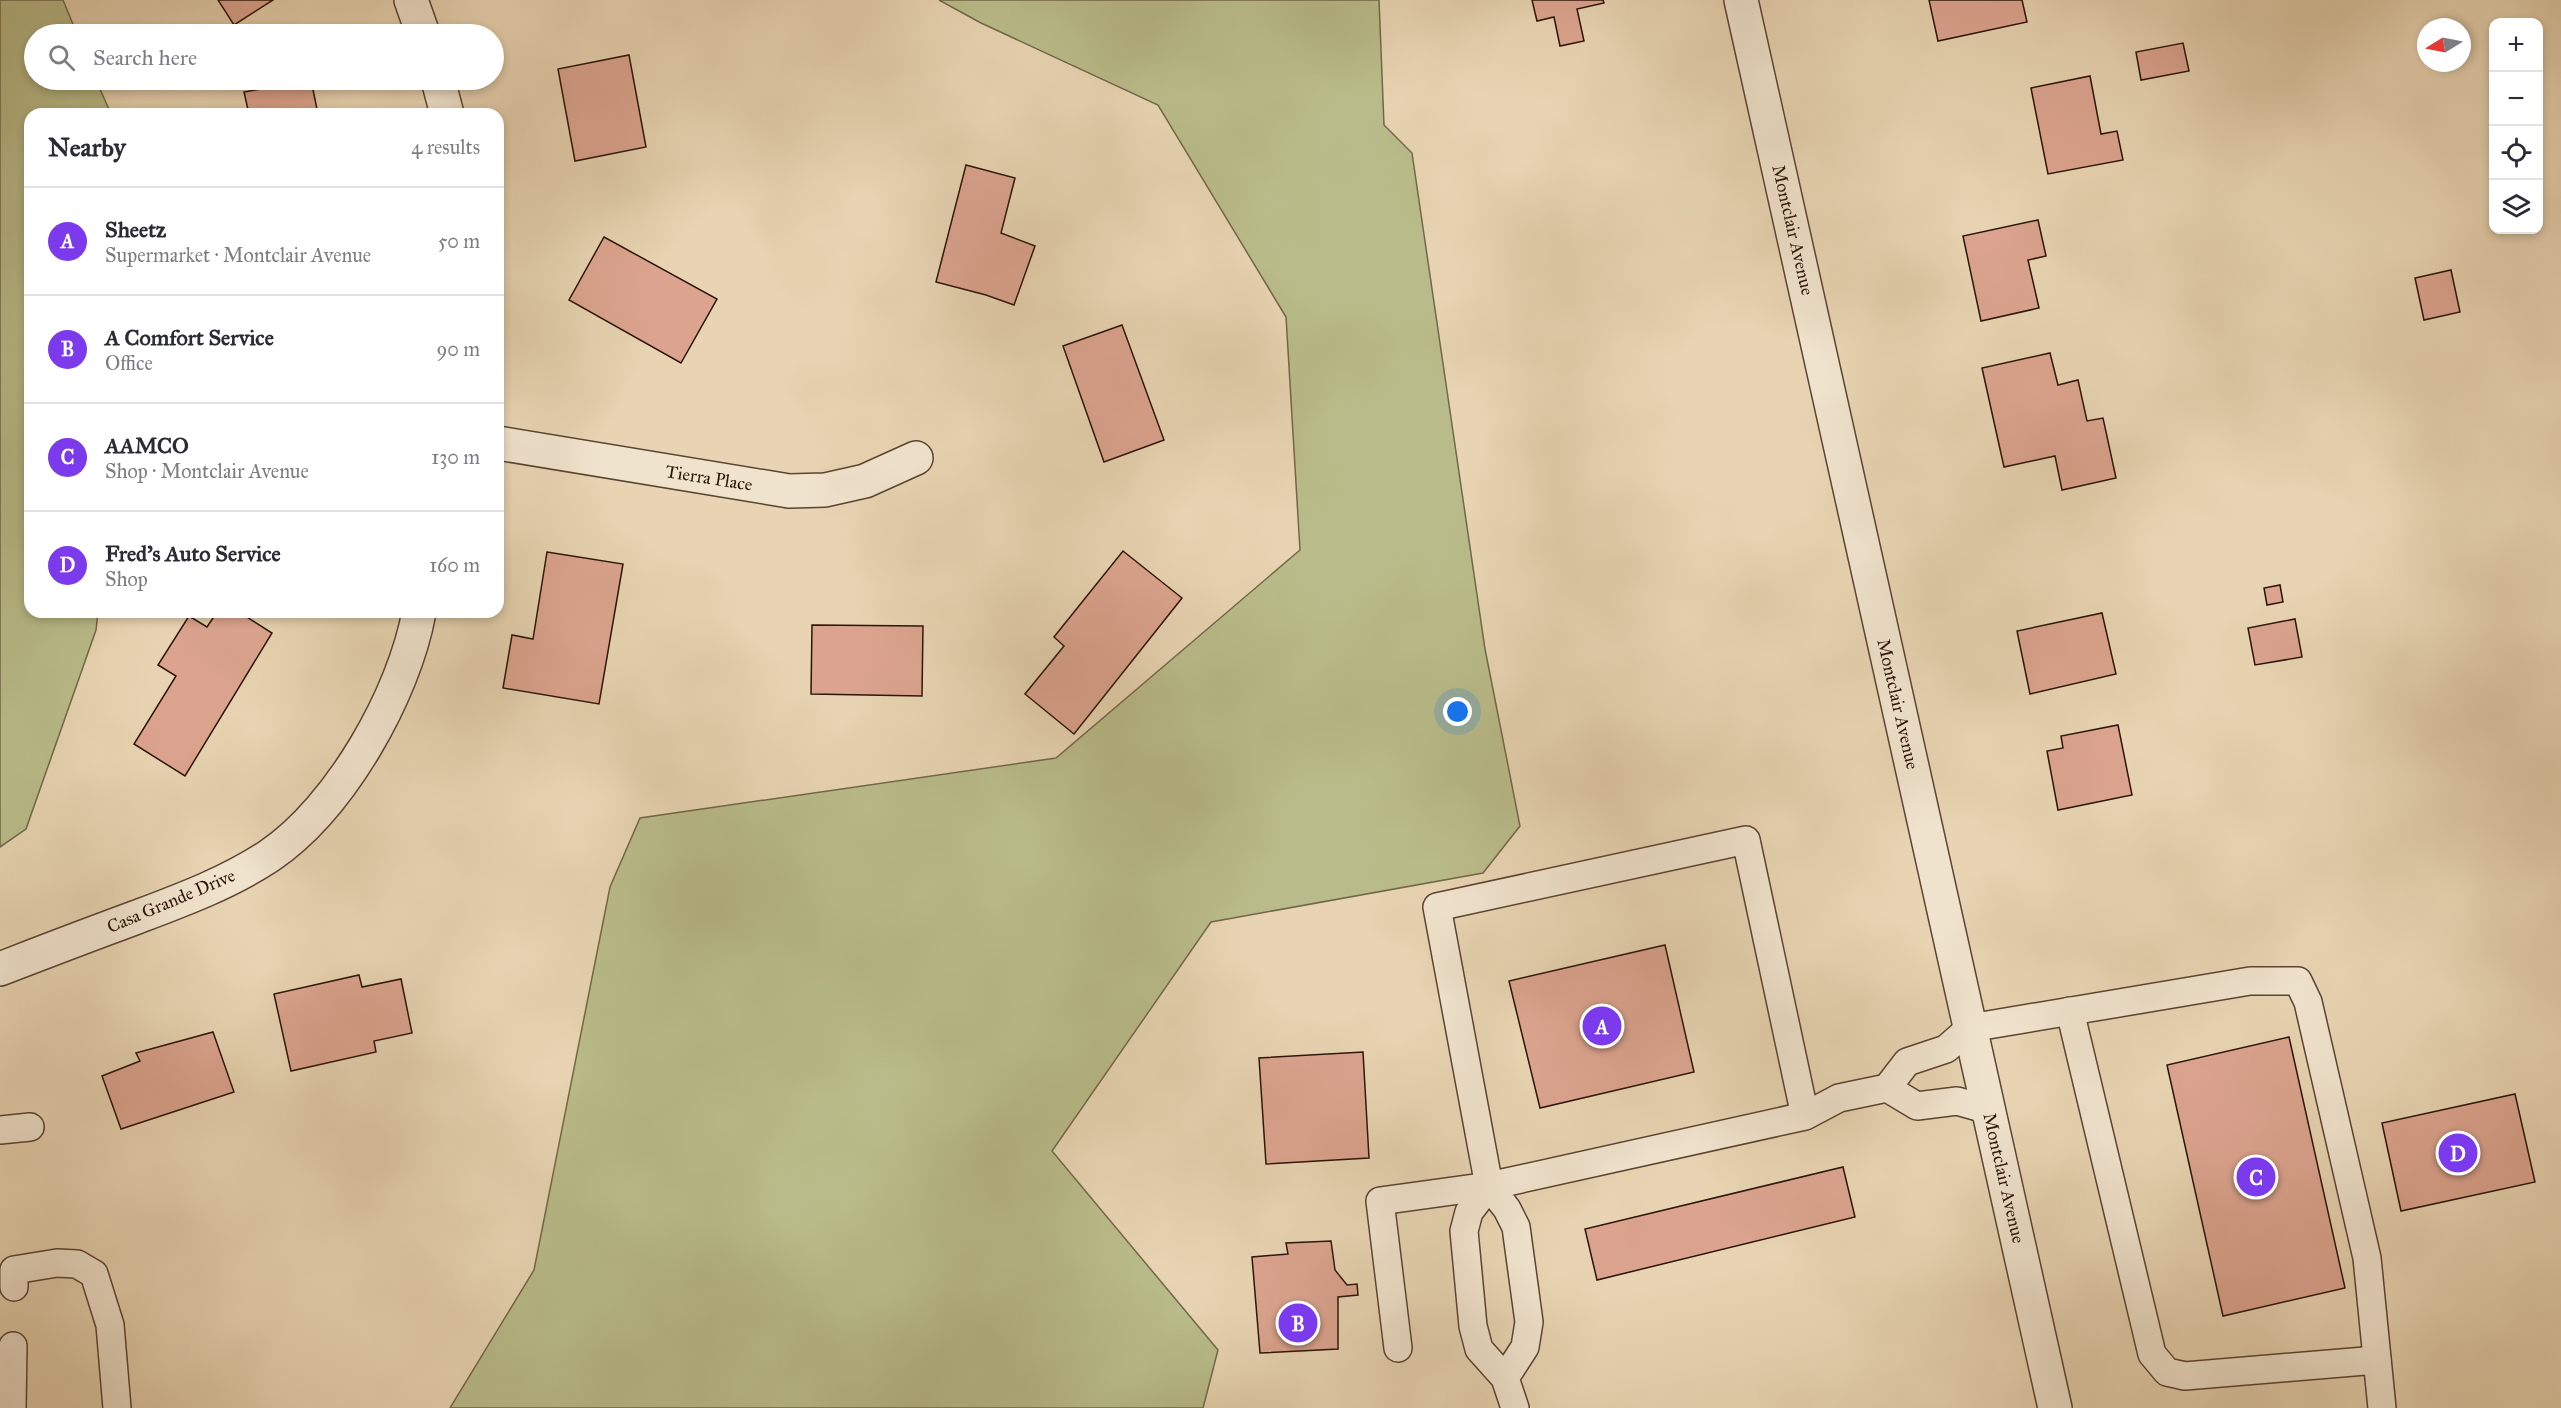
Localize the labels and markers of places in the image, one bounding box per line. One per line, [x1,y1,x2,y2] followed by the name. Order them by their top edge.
[1582,1004,1622,1048] pin: A
[2438,1130,2478,1176] pin: D
[2236,1154,2276,1200] pin: C
[1278,1300,1318,1346] pin: B

